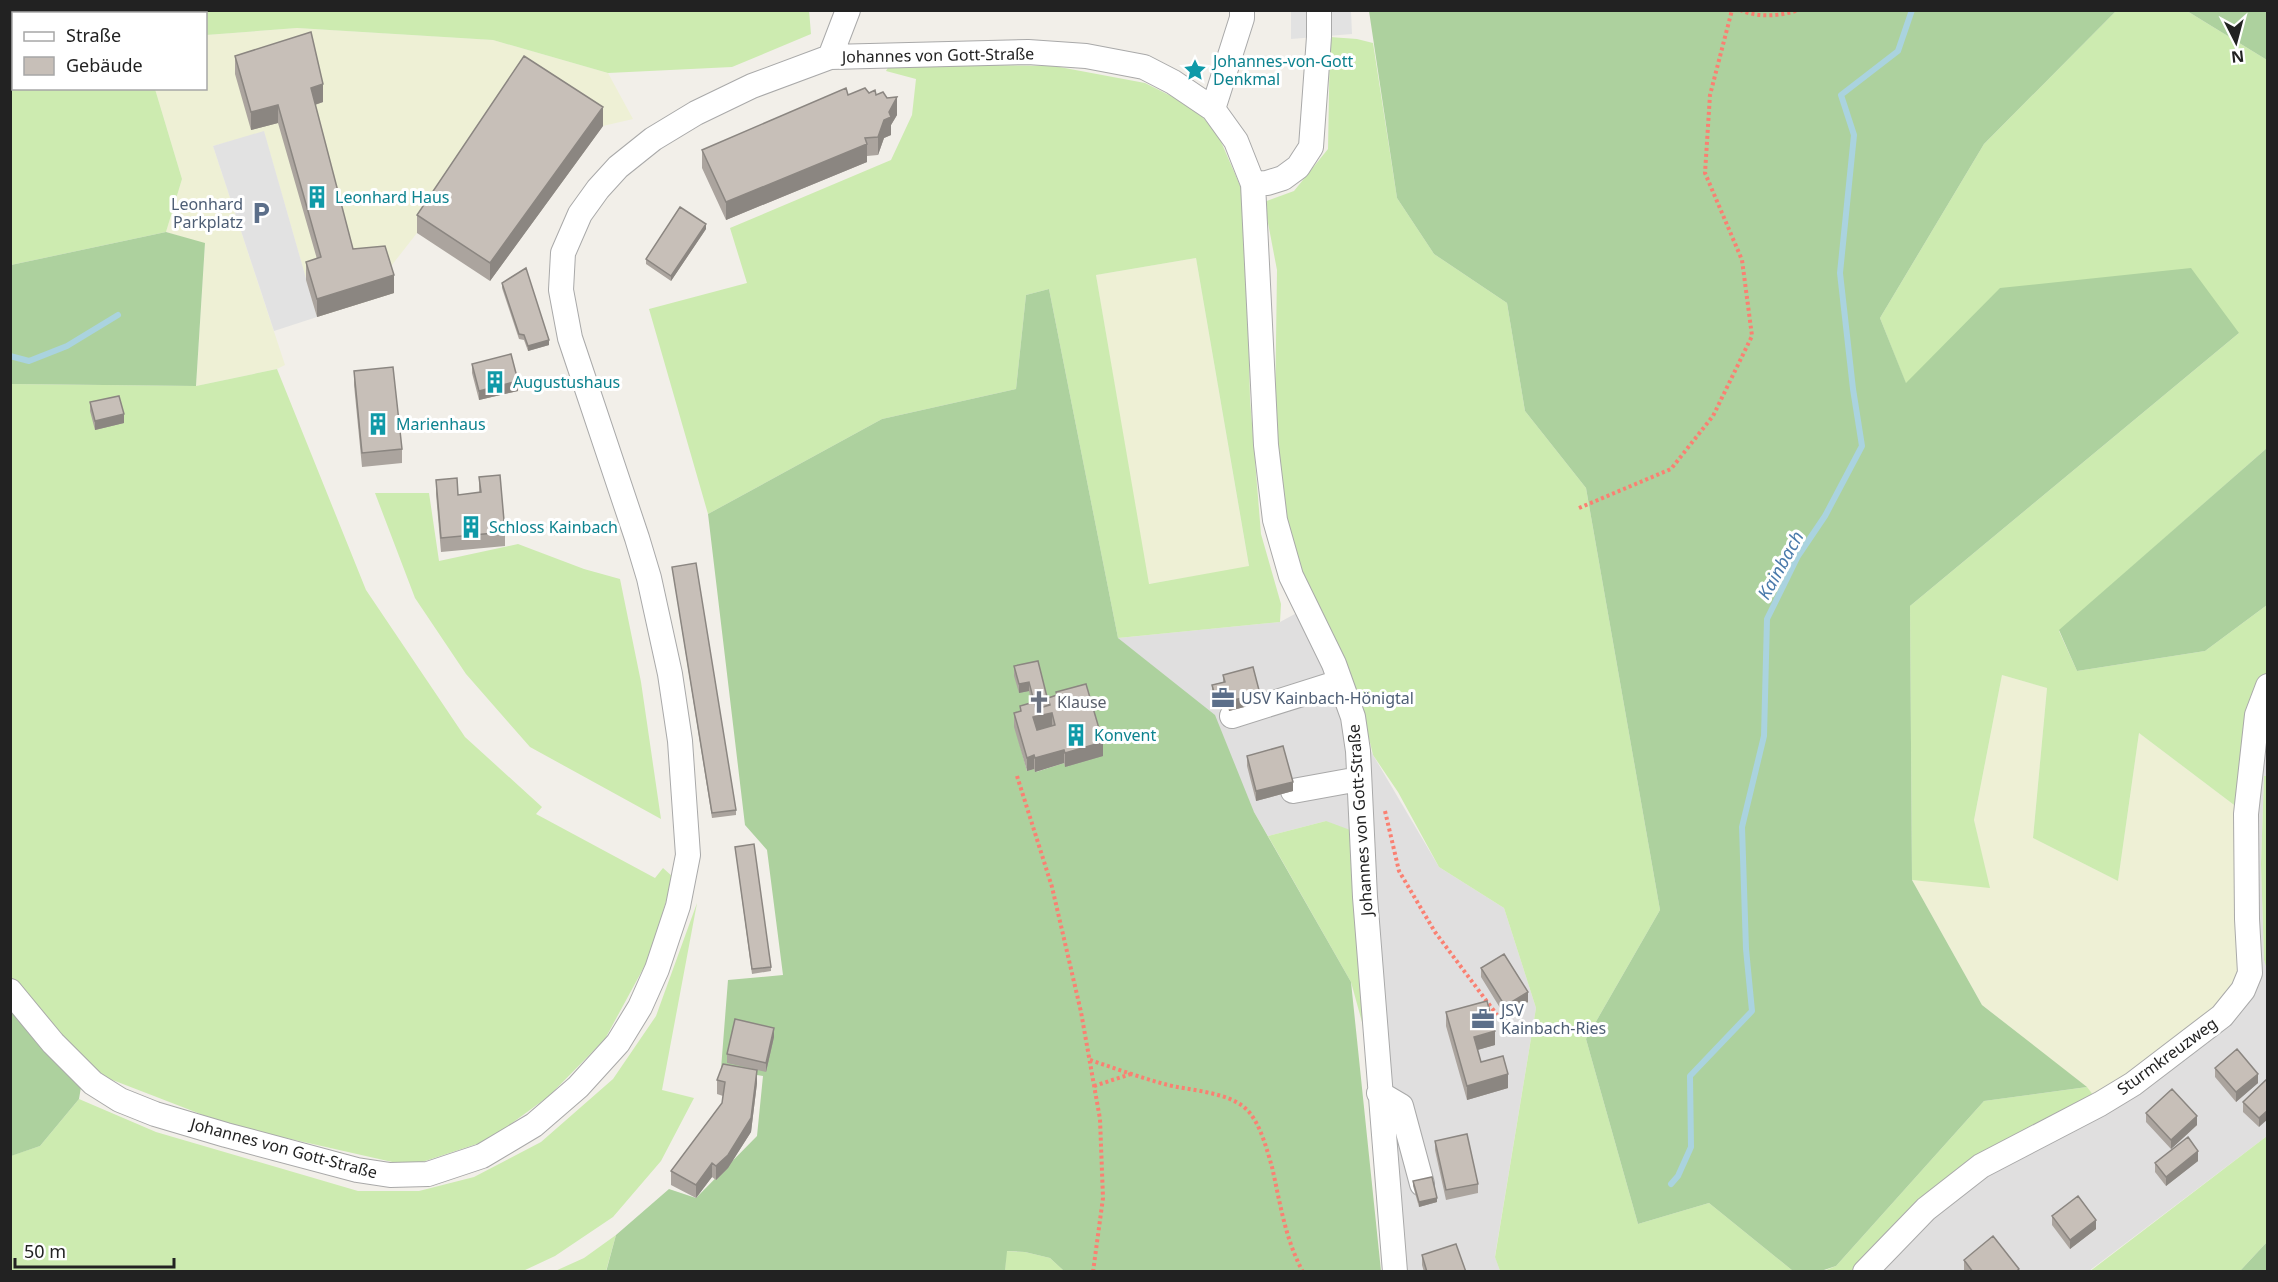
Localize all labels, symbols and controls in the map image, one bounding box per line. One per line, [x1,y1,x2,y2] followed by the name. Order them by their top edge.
[12,12,207,90] legend
[2206,12,2266,72] north arrow
[66,23,121,47] text: Straße
[840,42,1034,68] street label: Johannes von Gott-Straße
[2230,45,2245,69] text: N
[1211,50,1353,90] place label: Johannes-von-Gott Denkmal
[66,53,143,77] text: Gebäude
[1182,57,1208,83] place icon: Johannes-von-Gott Denkmal
[304,184,330,210] building icon: Leonhard Haus
[335,186,450,208] place label: Leonhard Haus
[171,193,243,233] place label: Leonhard Parkplatz
[248,200,274,226] parking icon: Leonhard Parkplatz
[482,369,508,395] building icon: Augustushaus
[513,371,620,393] place label: Augustushaus
[365,411,391,437] building icon: Marienhaus
[396,413,486,435] place label: Marienhaus
[458,514,484,540] building icon: Schloss Kainbach
[489,516,618,538] place label: Schloss Kainbach
[1751,527,1809,603] water label: Kainbach
[1210,685,1236,711] office icon: USV Kainbach-Hönigtal
[1241,687,1414,709] place label: USV Kainbach-Hönigtal
[1026,689,1052,715] church icon: Klause
[1057,691,1107,713] place label: Klause
[1063,722,1089,748] building icon: Konvent
[1342,723,1378,919] street label: Johannes von Gott-Straße
[1094,724,1157,746] place label: Konvent
[1499,999,1606,1039] place label: JSV Kainbach-Ries
[1470,1006,1496,1032] office icon: JSV Kainbach-Ries
[2113,1012,2221,1100] street label: Sturmkreuzweg
[186,1112,380,1184] street label: Johannes von Gott-Straße
[15,1231,174,1269] scale bar
[24,1239,66,1263] text: 50 m

